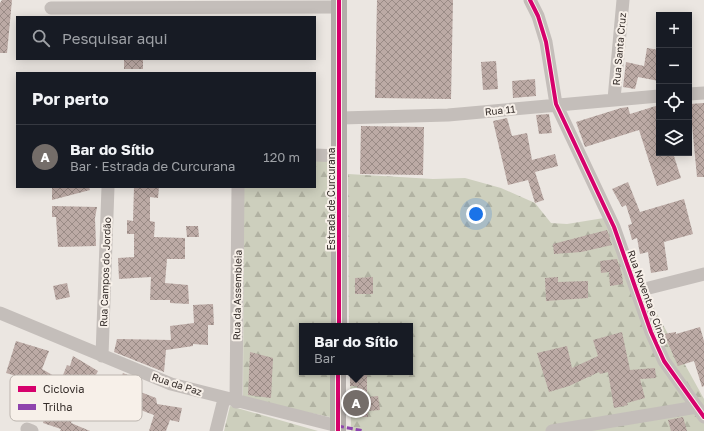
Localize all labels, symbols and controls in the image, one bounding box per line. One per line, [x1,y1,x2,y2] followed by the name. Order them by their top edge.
[610,12,628,86] street label: Rua Santa Cruz
[656,12,692,156] map controls
[656,12,692,48] button: +
[16,16,316,60] search box
[30,27,52,49] icon: search
[62,29,167,47] text: Pesquisar aqui
[656,48,692,84] button: −
[656,84,692,120] button: locate
[32,88,109,109] text: Por perto
[484,102,516,118] street label: Rua 11
[656,120,692,156] button: layers
[70,140,154,158] text: Bar do Sítio
[325,148,337,251] street label: Estrada de Curcurana
[40,149,50,165] text: A
[263,149,300,165] text: 120 m
[70,158,235,174] text: Bar · Estrada de Curcurana
[466,204,486,224] your location
[97,217,113,327] street label: Rua Campos do Jordão
[625,248,671,346] street label: Rua Noventa e Cinco
[230,250,244,340] street label: Rua da Assembleia
[299,323,413,375] popup
[314,332,398,350] text: Bar do Sítio
[314,350,335,366] text: Bar
[150,370,204,398] street label: Rua da Paz
[10,375,142,421] legend
[43,382,85,395] text: Ciclovia
[343,388,369,418] pin: A
[43,400,73,413] text: Trilha

